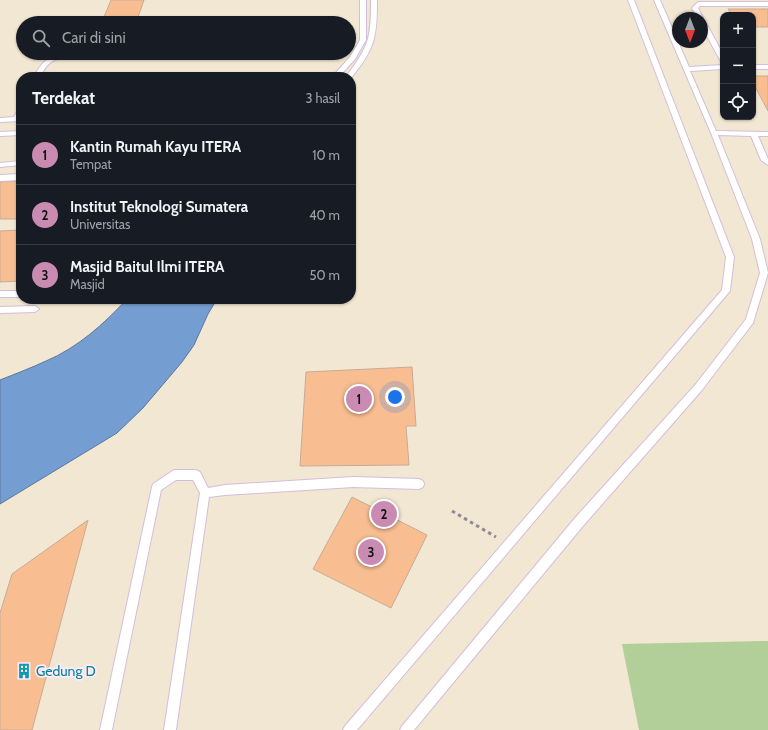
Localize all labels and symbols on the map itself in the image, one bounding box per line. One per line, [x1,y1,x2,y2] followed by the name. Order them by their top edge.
[672,12,708,48] north arrow
[346,384,372,414] pin: 1
[385,387,405,407] your location
[371,499,397,529] pin: 2
[358,537,384,567] pin: 3
[15,662,33,680] building icon: Gedung D
[36,662,96,680] place label: Gedung D

